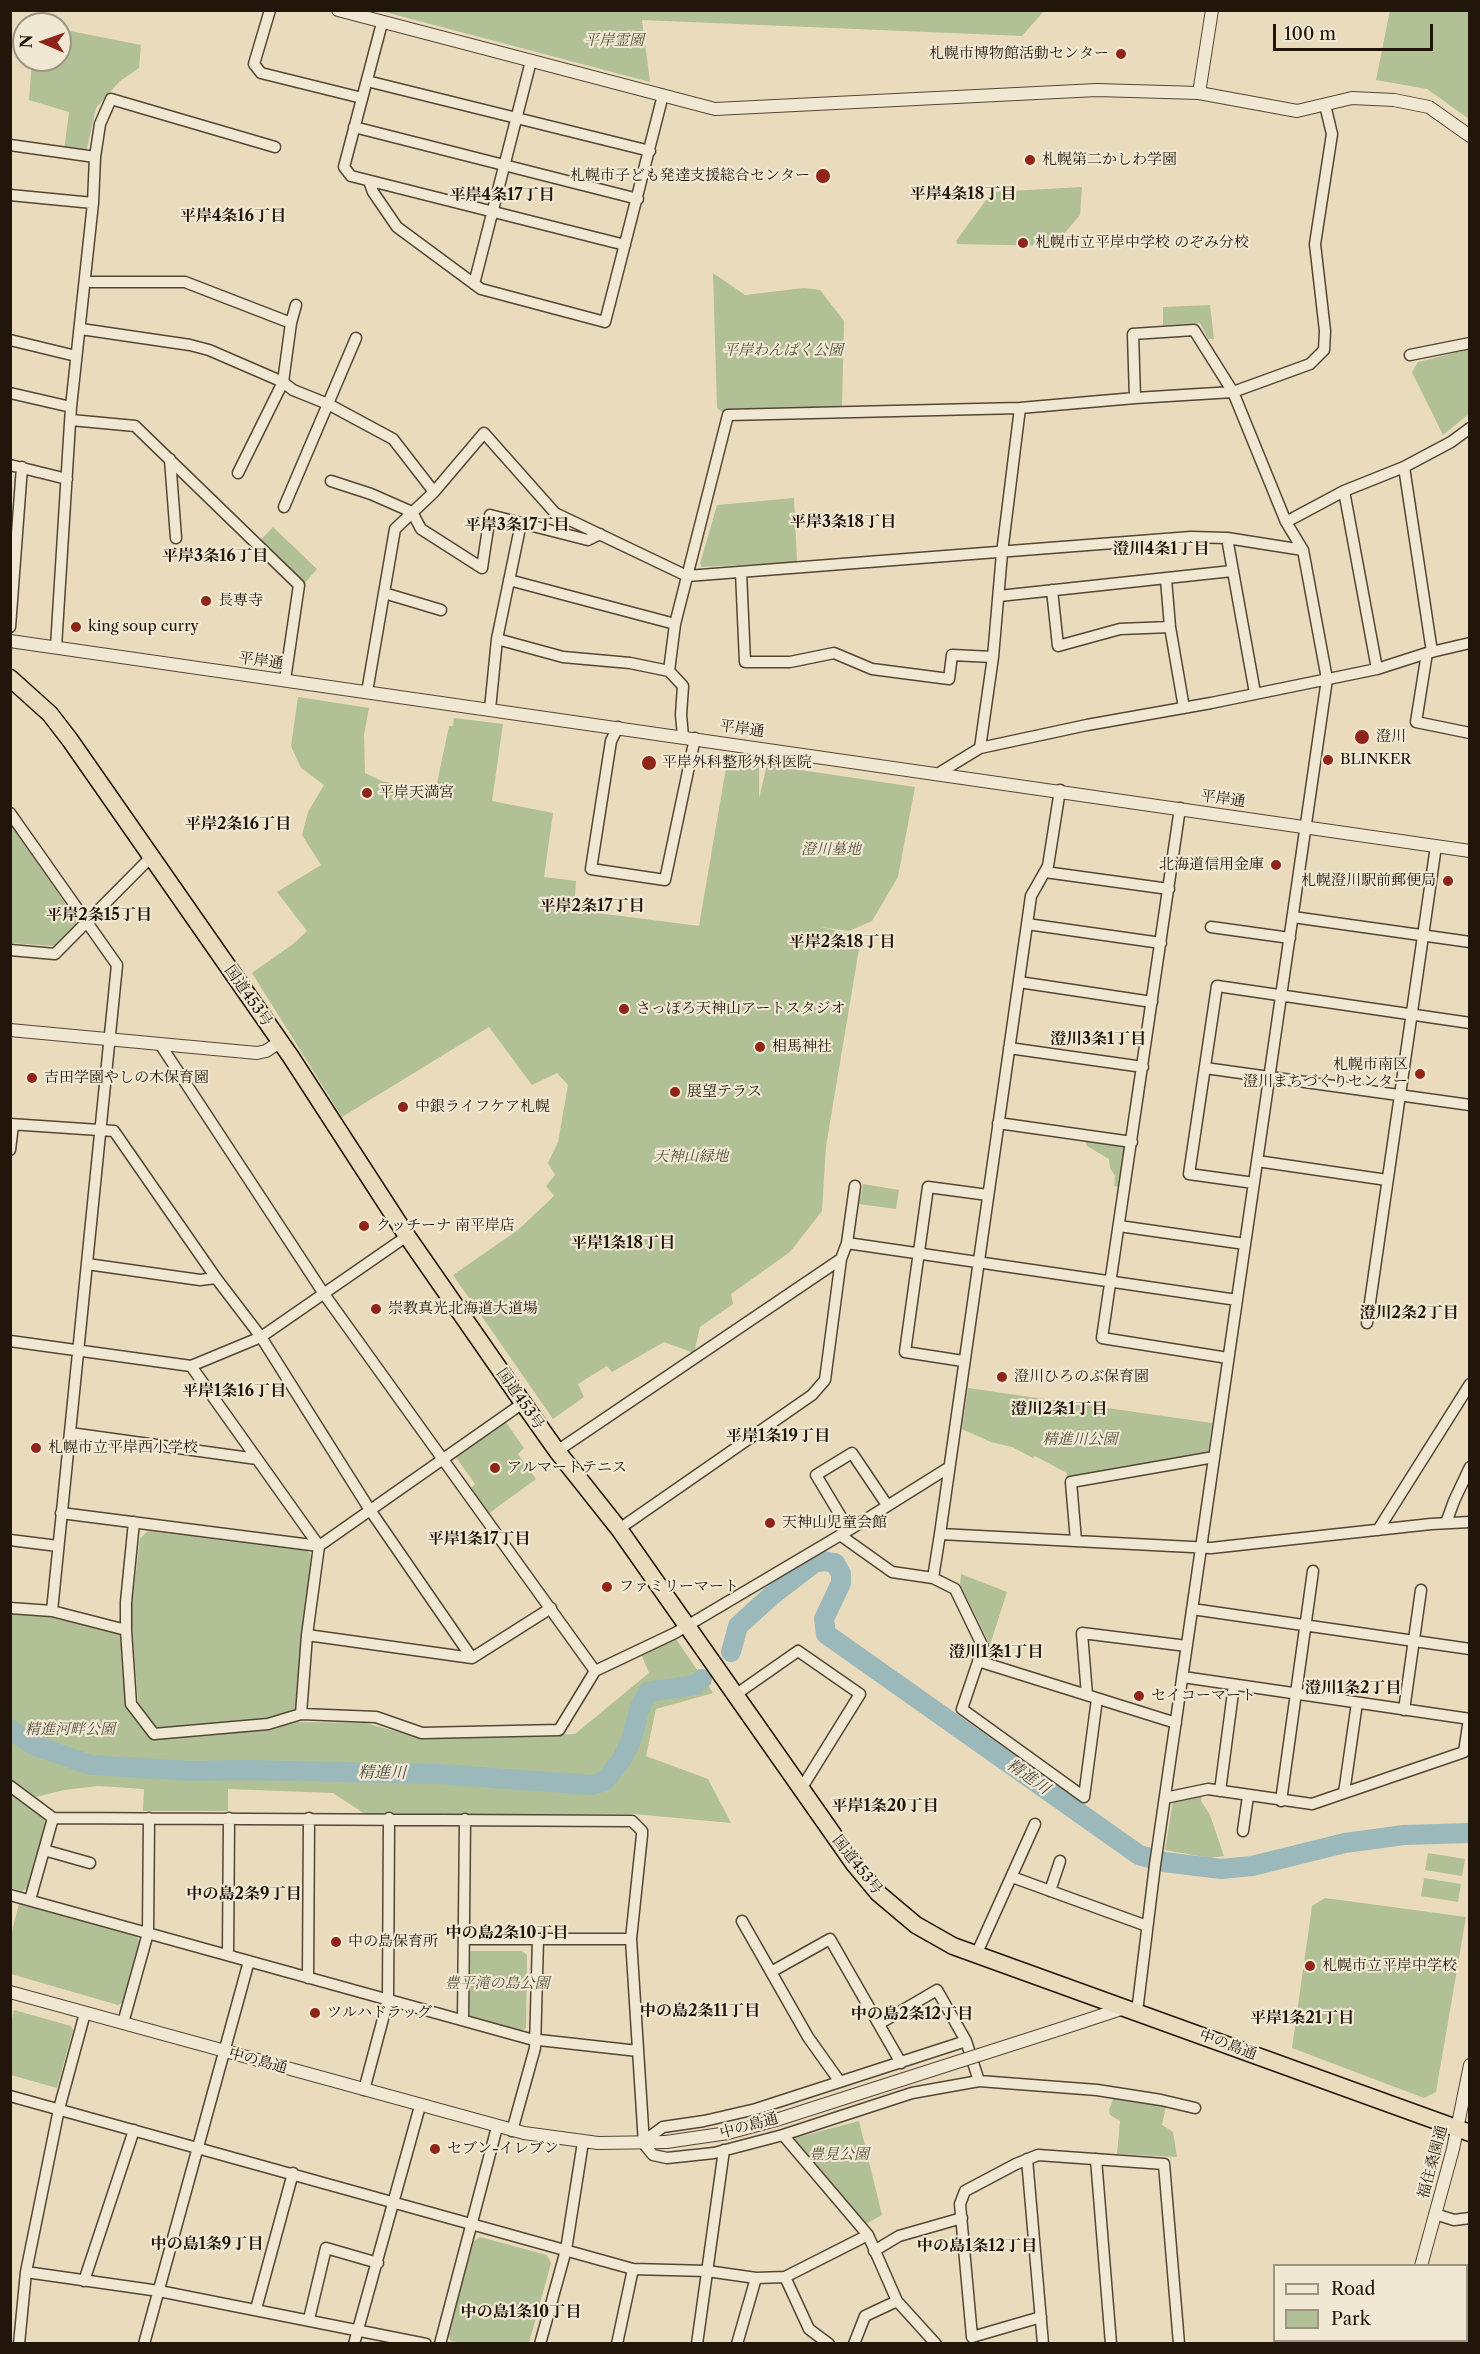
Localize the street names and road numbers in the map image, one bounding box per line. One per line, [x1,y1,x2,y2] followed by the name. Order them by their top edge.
[237,649,285,673] street label: 平岸通
[718,717,766,741] street label: 平岸通
[1199,787,1247,811] street label: 平岸通
[221,962,275,1030] street label: 国道453号
[493,1365,547,1433] street label: 国道453号
[828,1832,886,1898] street label: 国道453号
[1197,2026,1259,2064] street label: 中の島通
[227,2045,289,2077] street label: 中の島通
[718,2110,780,2142] street label: 中の島通
[1415,2123,1451,2201] street label: 福住桑園通

